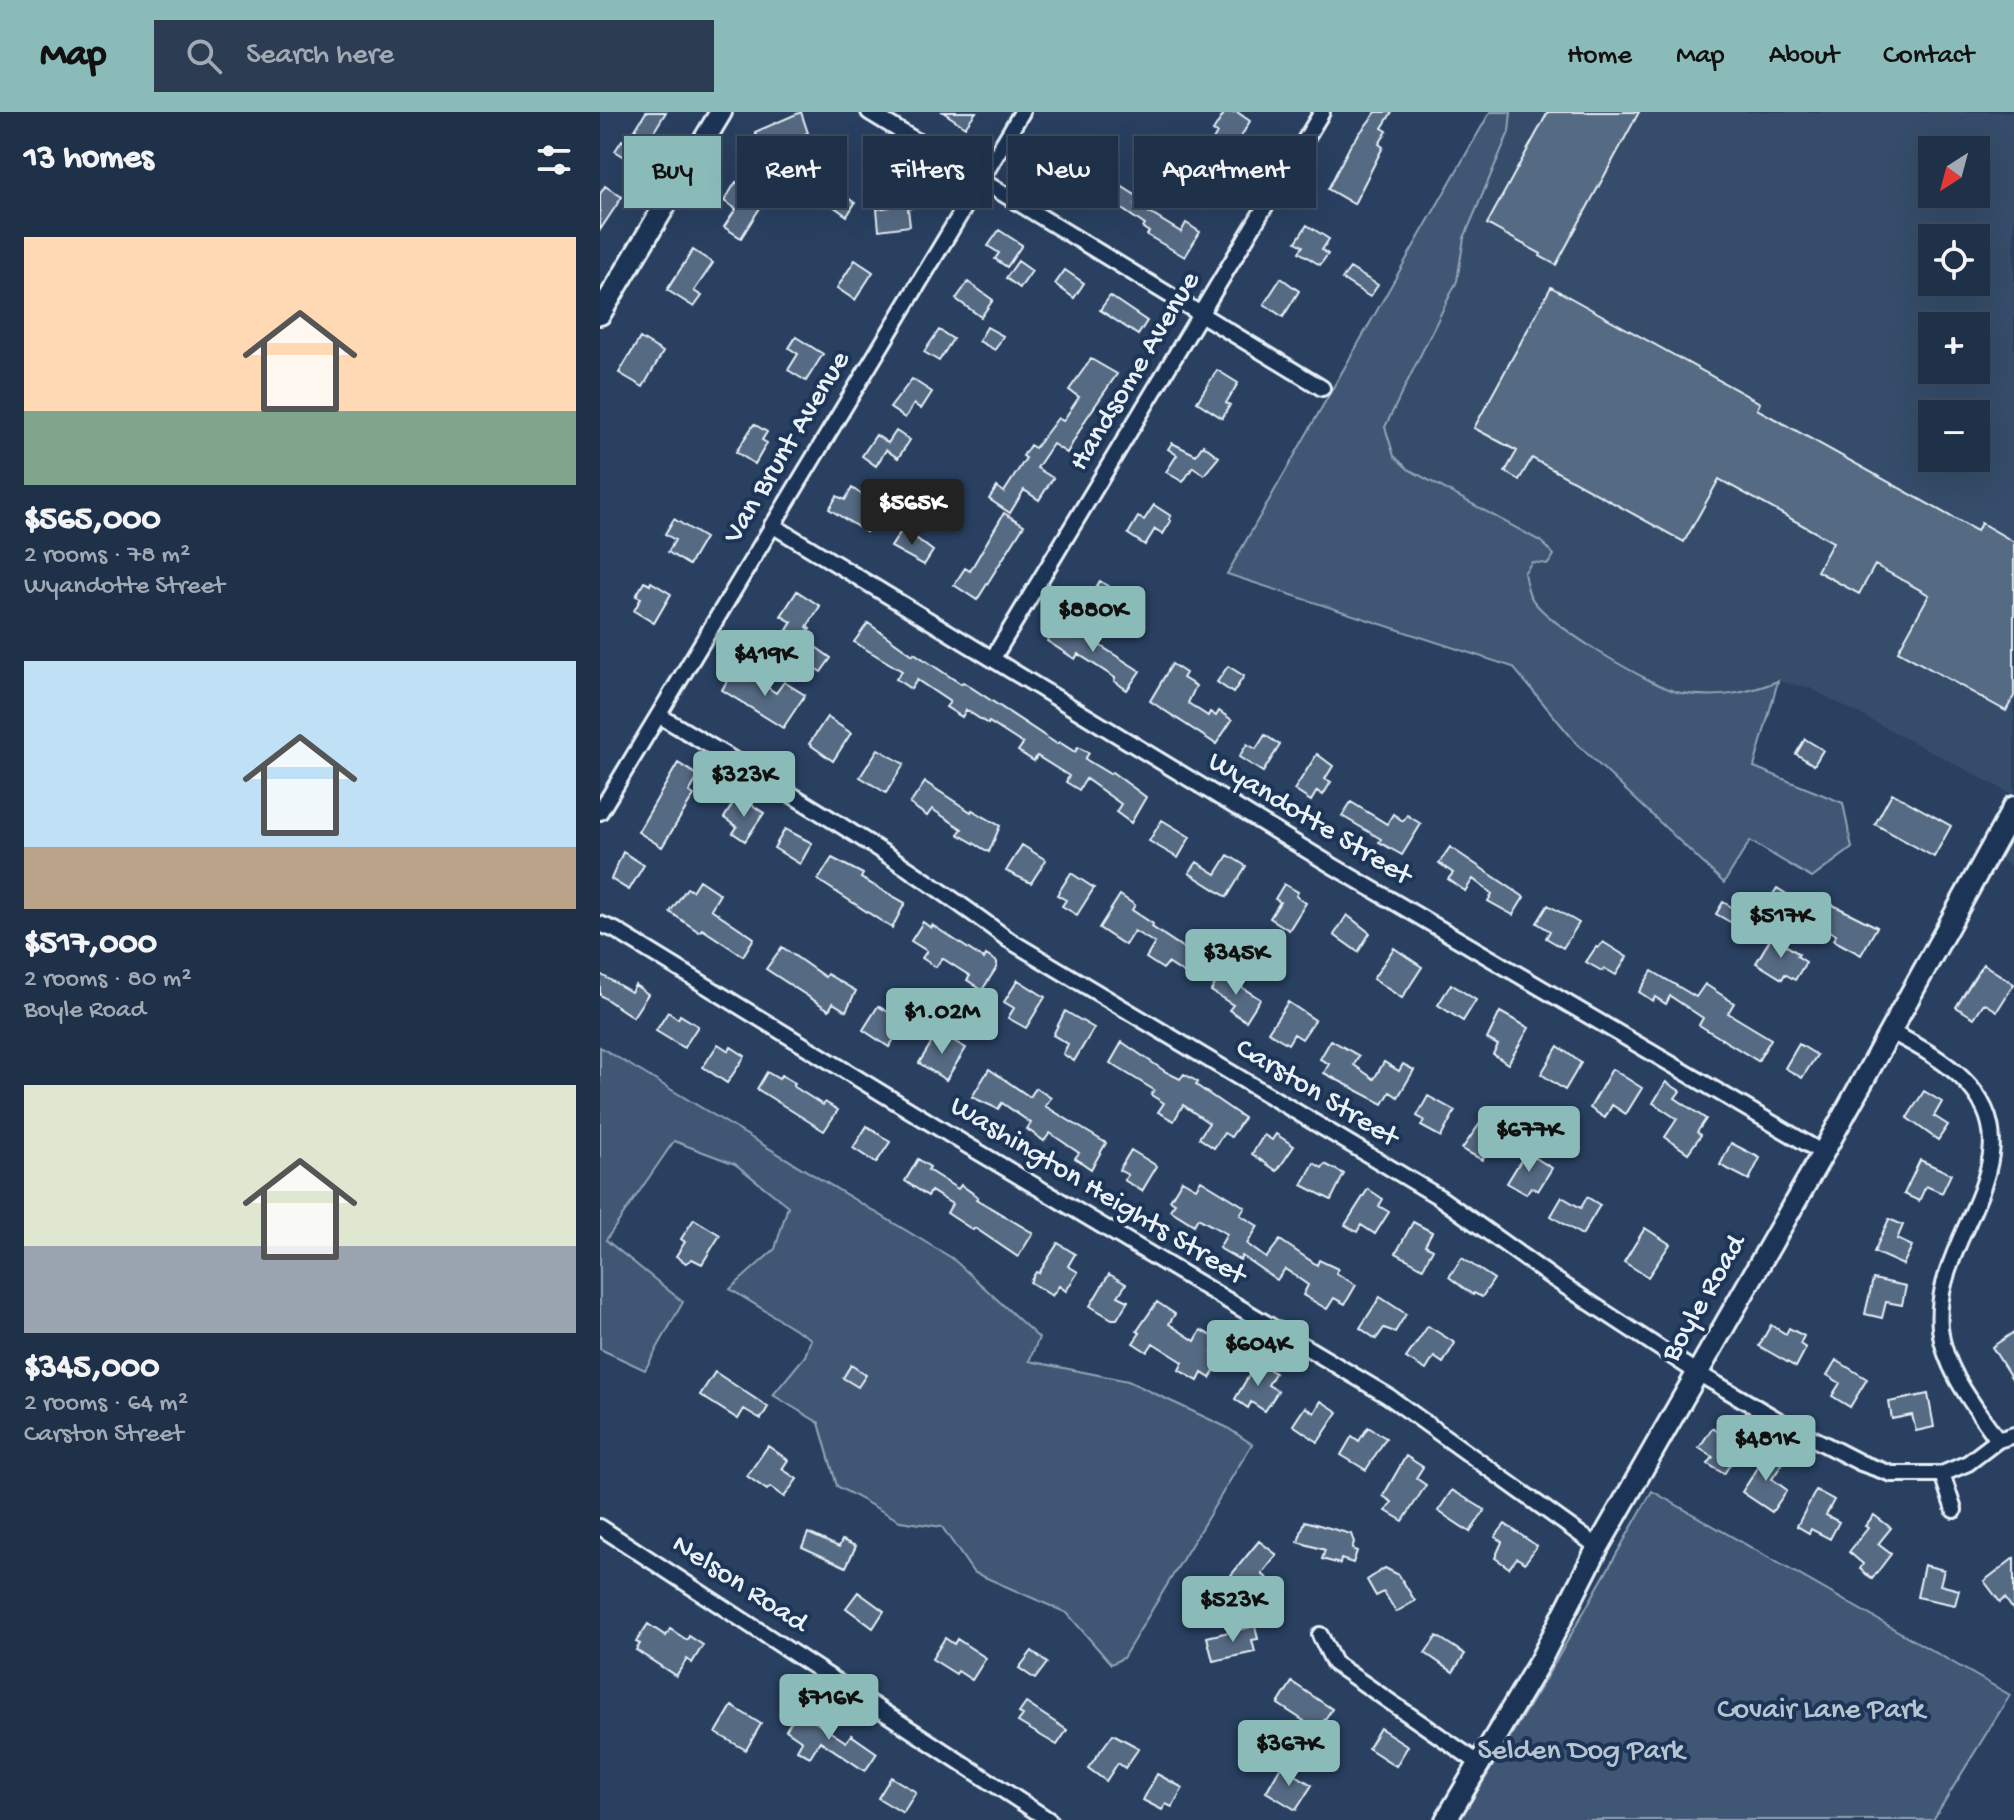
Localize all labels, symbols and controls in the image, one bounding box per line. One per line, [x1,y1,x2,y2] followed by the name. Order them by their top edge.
[154,20,714,92] search box
[40,34,106,78] text: Map
[182,34,226,78] icon: search
[246,39,394,74] text: Search here
[1567,40,1632,73] text: Home
[1676,40,1725,73] text: Map
[1769,40,1839,73] text: About
[1883,40,1974,73] text: Contact
[624,136,721,208] chip: Buy
[737,136,847,208] chip: Rent
[863,136,992,208] chip: Filters
[1008,136,1118,208] chip: New
[1134,136,1316,208] chip: Apartment
[1918,136,1990,208] north arrow
[1918,136,1990,472] map controls
[532,138,576,182] icon: filters
[24,140,154,180] text: 13 homes
[1918,224,1990,296] button: locate
[1063,266,1210,478] street label: Handsome Avenue
[228,289,372,433] icon: home
[1918,312,1990,384] button: +
[716,345,860,552] street label: Van Brunt Avenue
[1918,400,1990,472] button: −
[856,479,968,547] pin: $565K
[879,489,945,520] text: $565K
[24,501,161,541] text: $565,000
[24,541,190,572] text: 2 rooms · 78 m²
[24,572,225,603] text: Wyandotte Street
[1037,586,1149,654] pin: $880K
[1058,596,1128,627] text: $880K
[709,630,821,698] pin: $419K
[734,640,796,671] text: $419K
[228,713,372,857] icon: home
[1201,745,1420,896] street label: Wyandotte Street
[688,751,800,819] pin: $323K
[711,761,777,792] text: $323K
[1725,892,1837,960] pin: $517K
[1749,902,1813,933] text: $517K
[24,925,157,965] text: $517,000
[1180,929,1292,997] pin: $345K
[1203,939,1269,970] text: $345K
[24,965,192,996] text: 2 rooms · 80 m²
[877,988,1007,1056] pin: $1.02M
[24,996,146,1027] text: Boyle Road
[904,998,980,1029] text: $1.02M
[1228,1032,1406,1158] street label: Carston Street
[943,1090,1254,1296] street label: Washington Heights Street
[1473,1106,1585,1174] pin: $677K
[1496,1116,1562,1147] text: $677K
[228,1137,372,1281] icon: home
[1654,1227,1756,1369] street label: Boyle Road
[1202,1320,1314,1388] pin: $604K
[1225,1330,1291,1361] text: $604K
[24,1349,160,1389] text: $345,000
[24,1389,188,1420] text: 2 rooms · 64 m²
[1710,1415,1822,1483] pin: $481K
[24,1420,183,1451] text: Carston Street
[1734,1425,1798,1456] text: $481K
[664,1528,816,1643] street label: Nelson Road
[1177,1576,1289,1644] pin: $523K
[1200,1586,1266,1617] text: $523K
[773,1674,885,1742] pin: $716K
[797,1684,861,1715] text: $716K
[1717,1694,1927,1729] park label: Covair Lane Park
[1233,1720,1345,1788] pin: $367K
[1256,1730,1322,1761] text: $367K
[1478,1735,1687,1770] park label: Selden Dog Park

